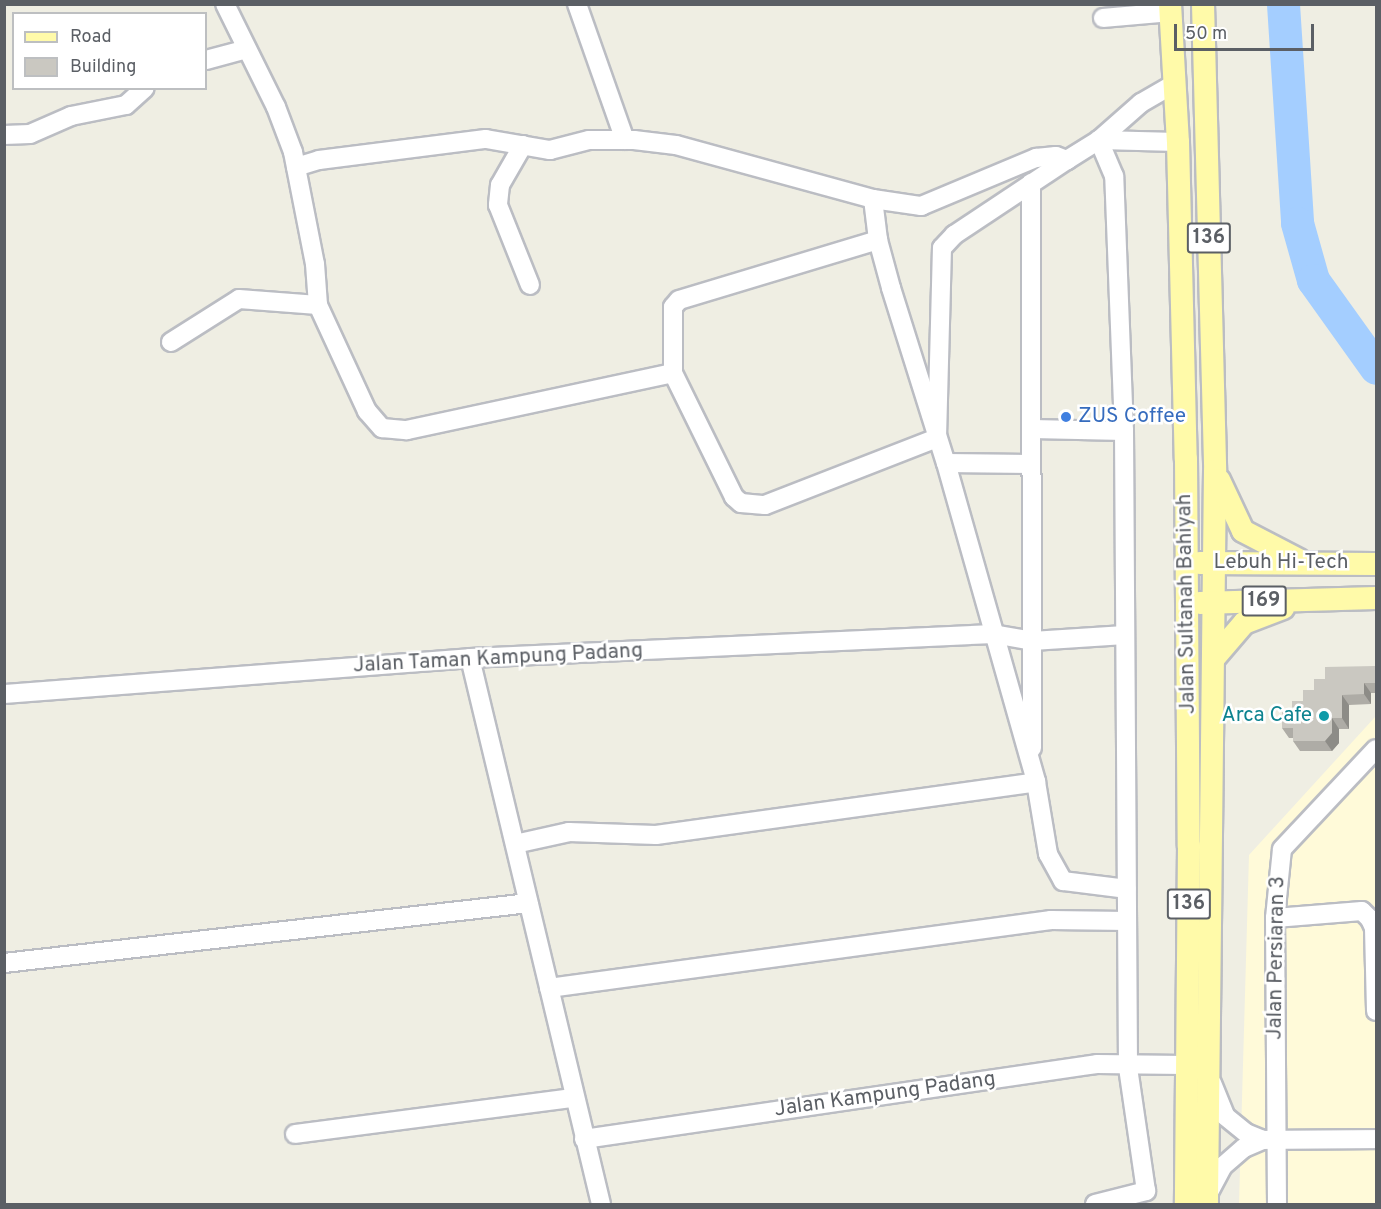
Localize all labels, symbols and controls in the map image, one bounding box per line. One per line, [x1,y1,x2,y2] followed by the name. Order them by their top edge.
[12,12,207,90] legend
[1177,12,1316,50] scale bar
[1185,23,1227,46] text: 50 m
[70,26,112,49] text: Road
[70,56,136,79] text: Building
[1186,221,1232,255] road number: 136
[1078,404,1186,430] place label: ZUS Coffee
[1059,410,1073,424] marker: ZUS Coffee
[1172,494,1202,714] street label: Jalan Sultanah Bahiyah
[1213,550,1349,576] street label: Lebuh Hi-Tech
[1242,584,1286,618] road number: 169
[352,639,644,679] street label: Jalan Taman Kampung Padang
[1221,703,1312,729] place label: Arca Cafe
[1317,709,1331,723] marker: Arca Cafe
[1263,876,1291,1040] street label: Jalan Persiaran 3
[1166,887,1212,921] road number: 136
[773,1067,997,1123] street label: Jalan Kampung Padang

